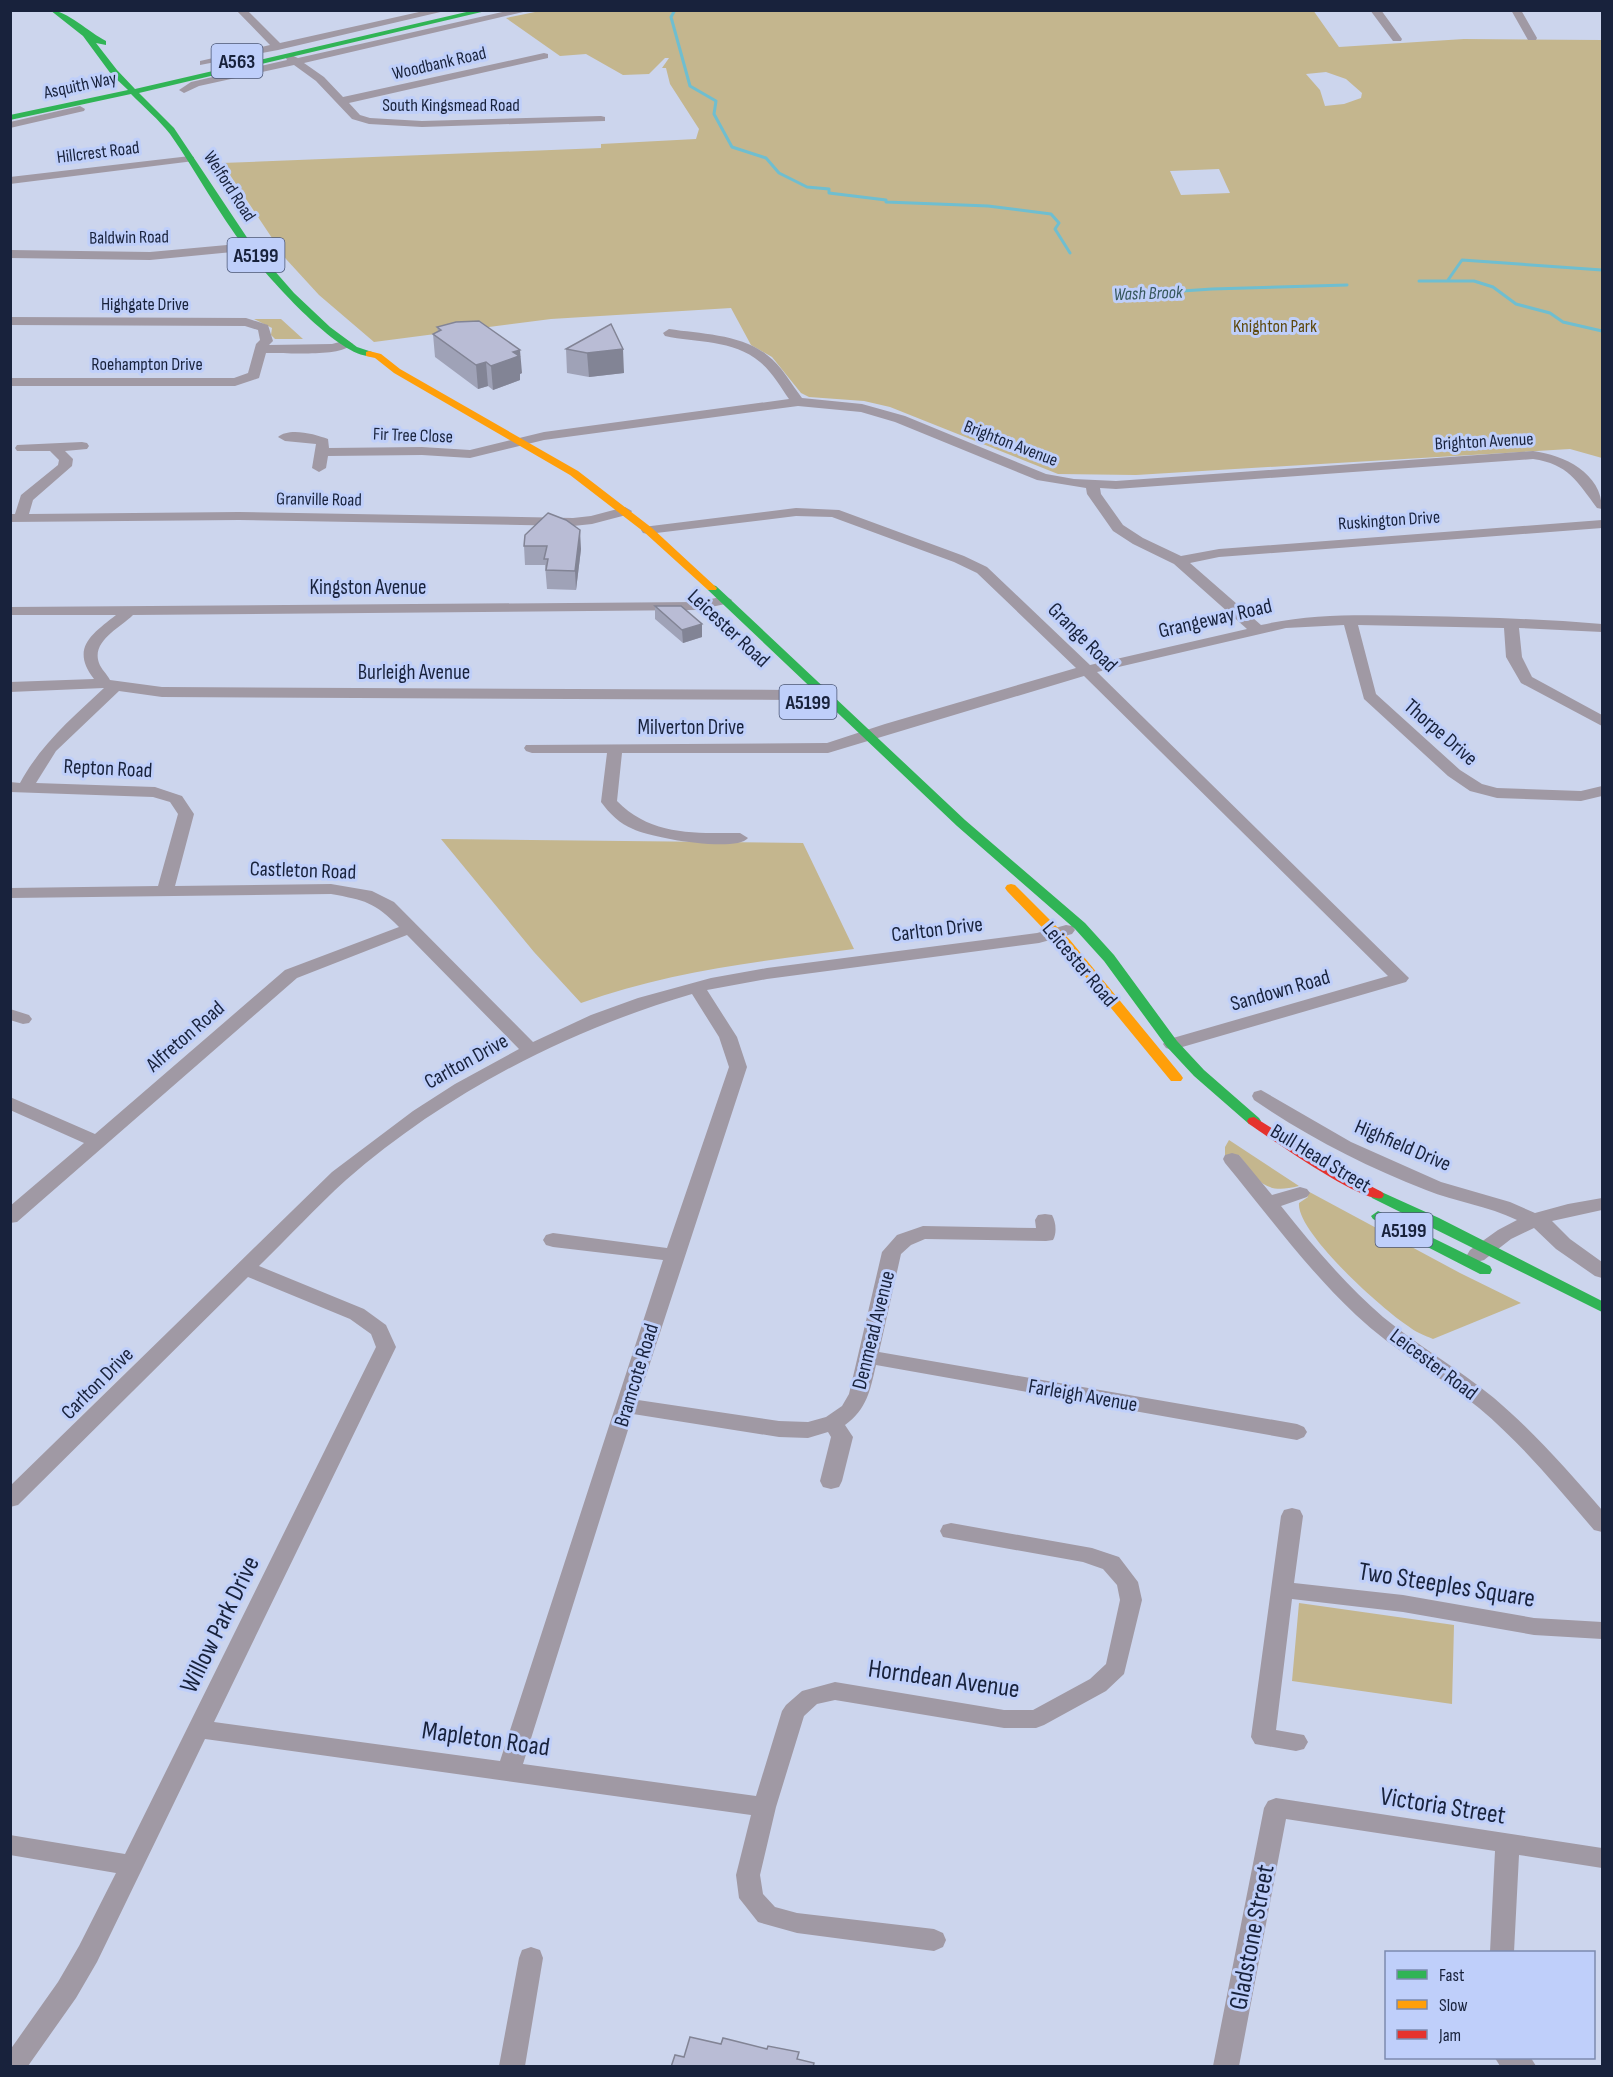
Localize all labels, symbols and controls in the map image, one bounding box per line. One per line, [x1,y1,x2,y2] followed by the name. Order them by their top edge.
[390,42,488,84] street label: Woodbank Road
[212,44,262,78] road number: A563
[41,68,118,104] street label: Asquith Way
[382,95,520,116] street label: South Kingsmead Road
[55,137,141,168] street label: Hillcrest Road
[199,147,260,225] street label: Welford Road
[89,226,169,249] street label: Baldwin Road
[228,238,284,272] road number: A5199
[1113,282,1184,305] water label: Wash Brook
[101,294,189,315] street label: Highgate Drive
[1233,316,1317,337] park label: Knighton Park
[91,354,203,375] street label: Roehampton Drive
[961,416,1061,471] street label: Brighton Avenue
[373,424,453,447] street label: Fir Tree Close
[1434,428,1534,455] street label: Brighton Avenue
[276,488,362,511] street label: Granville Road
[1337,506,1441,535] street label: Ruskington Drive
[310,575,427,600] street label: Kingston Avenue
[682,584,775,673] street label: Leicester Road
[1156,593,1274,644] street label: Grangeway Road
[1043,597,1123,677] street label: Grange Road
[358,660,470,685] street label: Burleigh Avenue
[780,685,836,719] road number: A5199
[1399,694,1483,771] street label: Thorpe Drive
[638,715,744,740] street label: Milverton Drive
[63,754,153,783] street label: Repton Road
[249,856,357,885] street label: Castleton Road
[890,911,984,947] street label: Carlton Drive
[1037,917,1122,1012] street label: Leicester Road
[1227,964,1333,1017] street label: Sandown Road
[140,996,230,1078] street label: Alfreton Road
[420,1028,512,1095] street label: Carlton Drive
[1351,1114,1455,1177] street label: Highfield Drive
[1266,1119,1376,1198] street label: Bull Head Street
[1376,1213,1432,1247] road number: A5199
[847,1268,900,1392] street label: Denmead Avenue
[609,1321,664,1430] street label: Bramcote Road
[1385,1323,1482,1405] street label: Leicester Road
[56,1342,139,1425] street label: Carlton Drive
[1027,1374,1139,1417] street label: Farleigh Avenue
[174,1551,267,1698] street label: Willow Park Drive
[1356,1556,1537,1615] street label: Two Steeples Square
[866,1654,1022,1705] street label: Horndean Avenue
[420,1715,552,1764] street label: Mapleton Road
[1378,1781,1508,1832] street label: Victoria Street
[1223,1862,1282,2012] street label: Gladstone Street
[1385,1951,1595,2059] legend
[1439,1965,1465,1986] text: Fast
[1439,1995,1468,2016] text: Slow
[1438,2025,1461,2046] text: Jam

